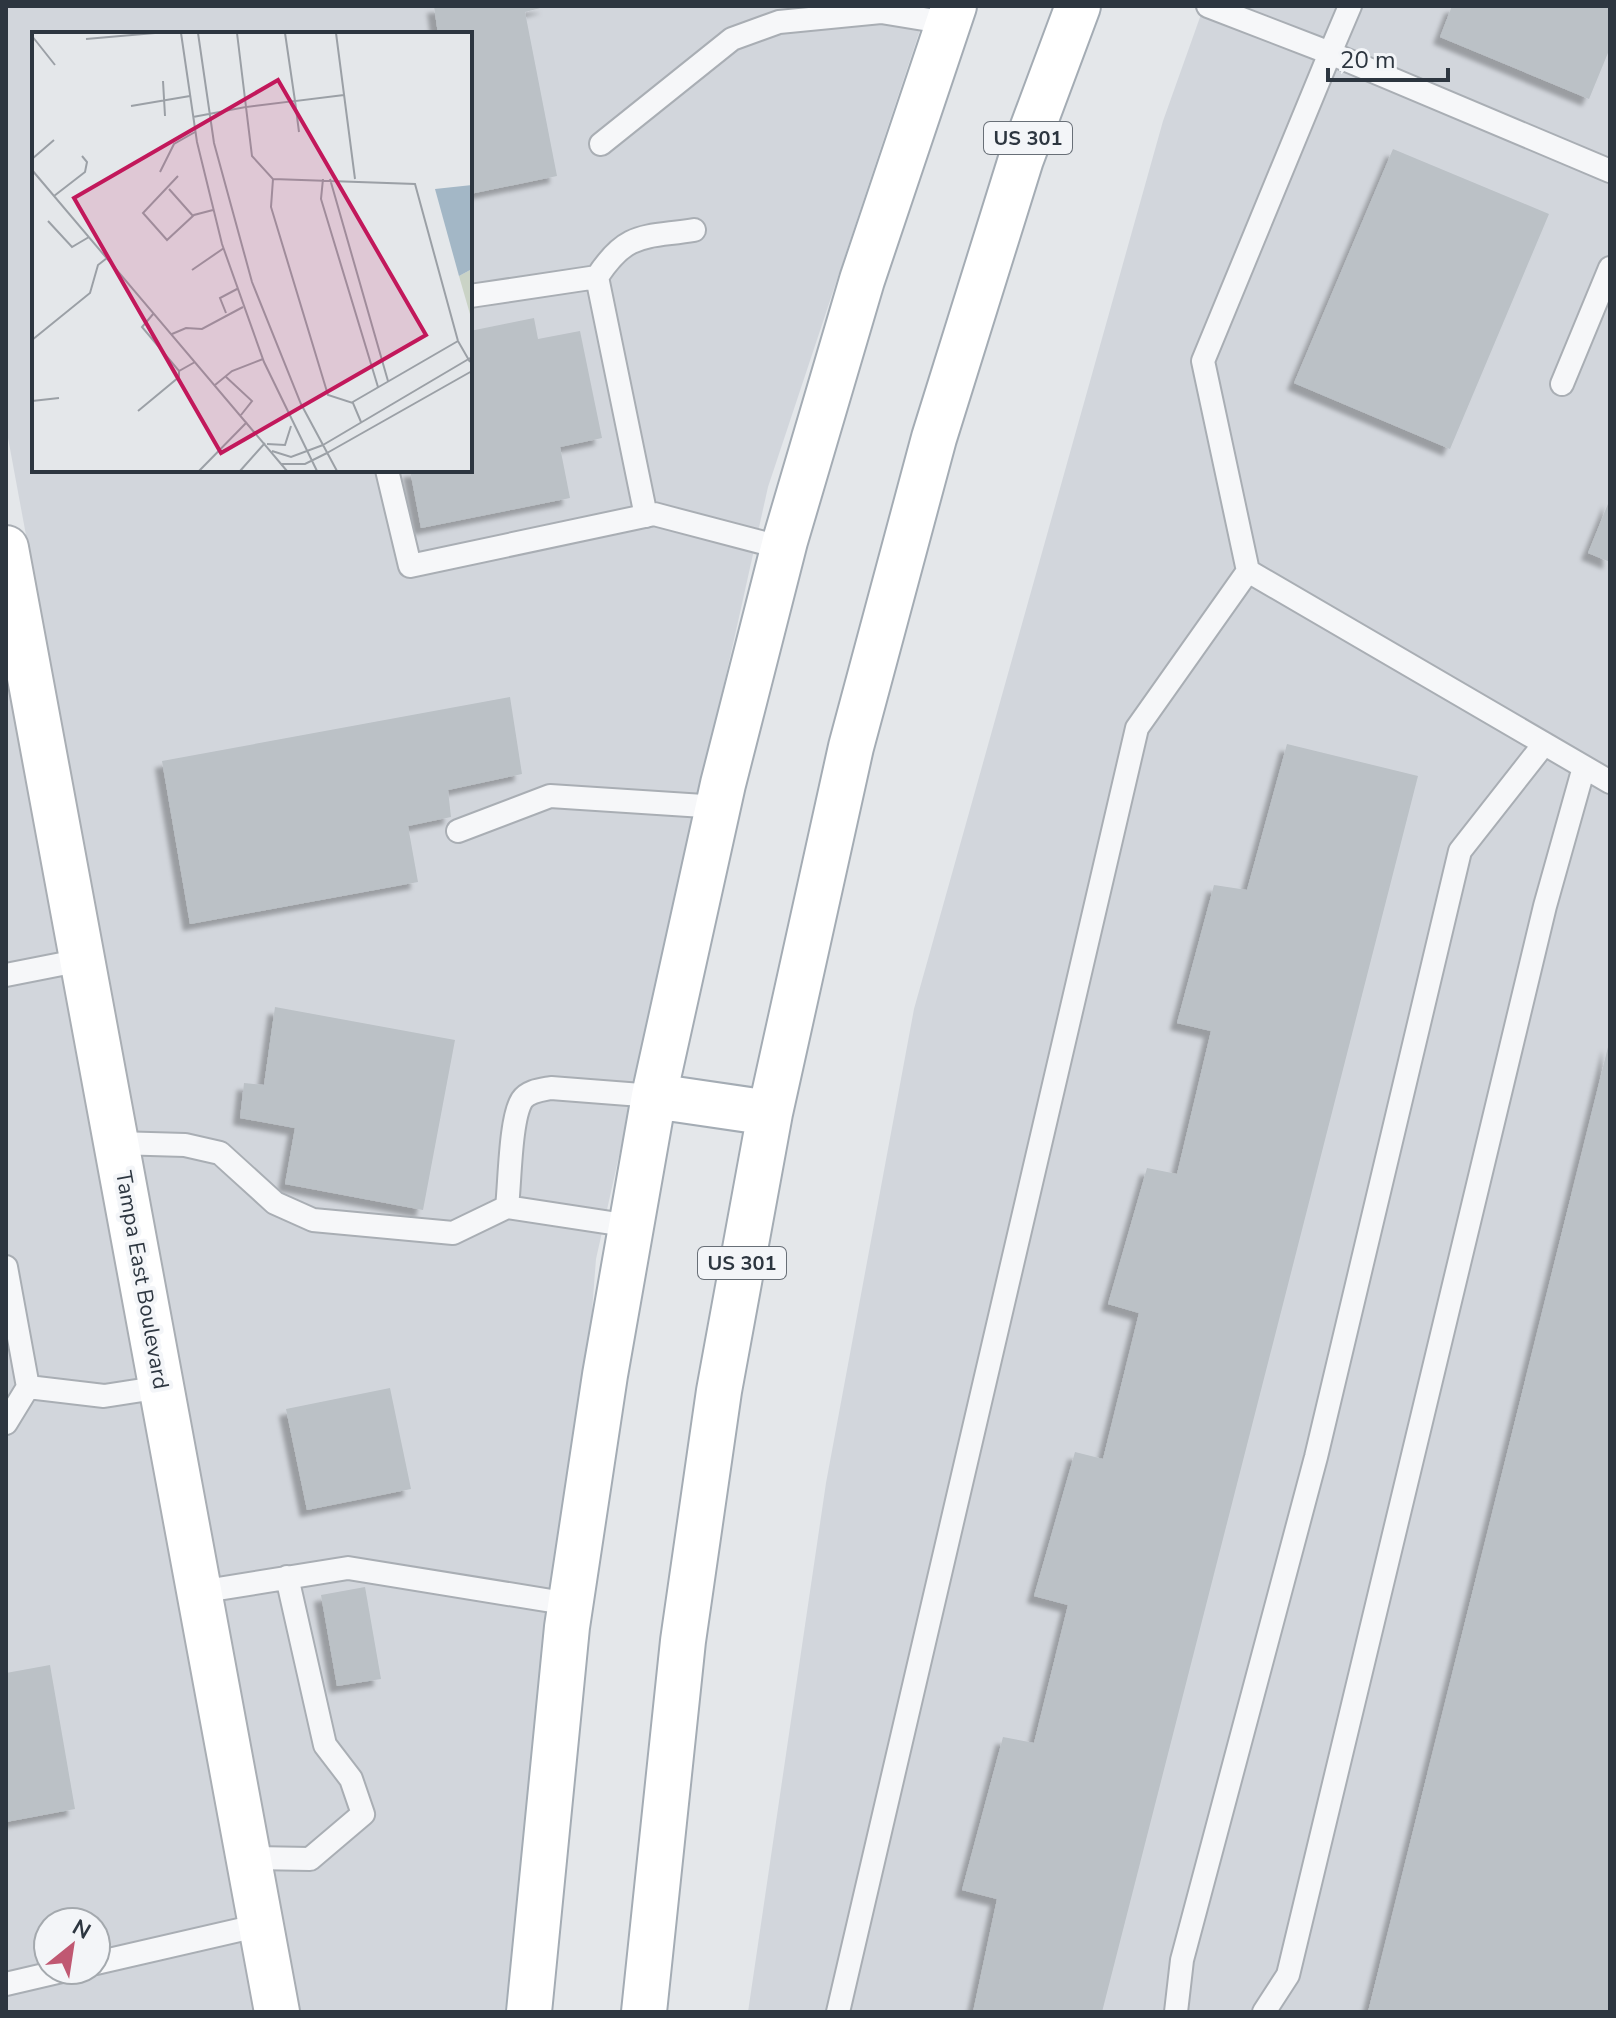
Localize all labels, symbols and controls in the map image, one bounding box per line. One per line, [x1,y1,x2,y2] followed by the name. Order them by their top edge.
[32,32,472,472] inset map
[1328,32,1448,82] scale bar
[1340,44,1396,76] text: 20 m
[984,122,1072,154] road number: US 301
[108,1169,176,1391] street label: Tampa East Boulevard
[698,1247,786,1279] road number: US 301
[32,1906,112,1986] north arrow
[67,1912,96,1947] text: N

